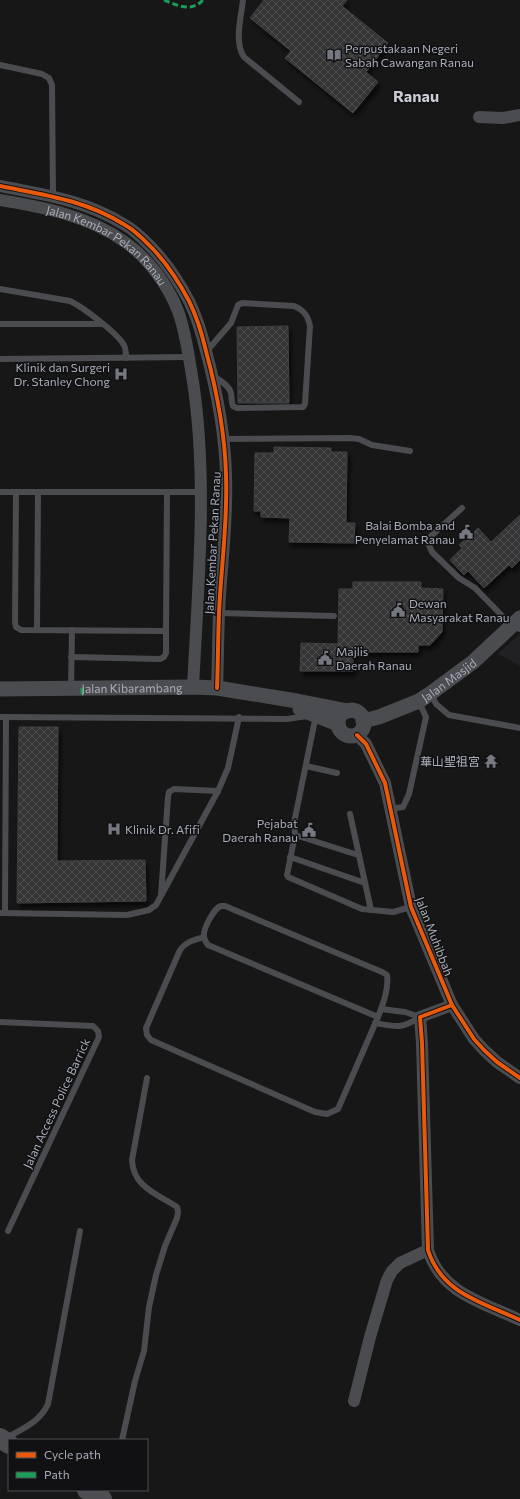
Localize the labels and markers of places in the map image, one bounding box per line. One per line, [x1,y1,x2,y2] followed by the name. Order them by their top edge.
[345,41,474,69] place label: Perpustakaan Negeri Sabah Cawangan Ranau
[326,47,342,63] library icon: Perpustakaan Negeri Sabah Cawangan Ranau
[13,360,110,388] place label: Klinik dan Surgeri Dr. Stanley Chong
[113,366,129,382] hospital icon: Klinik dan Surgeri Dr. Stanley Chong
[355,518,455,546] place label: Balai Bomba and Penyelamat Ranau
[458,524,474,540] public building icon: Balai Bomba and Penyelamat Ranau
[409,596,509,624] place label: Dewan Masyarakat Ranau
[390,602,406,618] public building icon: Dewan Masyarakat Ranau
[336,644,412,672] place label: Majlis Daerah Ranau
[317,650,333,666] public building icon: Majlis Daerah Ranau
[483,753,499,769] temple icon: 華山聖祖宮
[420,754,480,768] place label: 華山聖祖宮
[222,816,298,844] place label: Pejabat Daerah Ranau
[106,821,122,837] hospital icon: Klinik Dr. Afifi
[125,822,200,836] place label: Klinik Dr. Afifi
[301,822,317,838] public building icon: Pejabat Daerah Ranau

